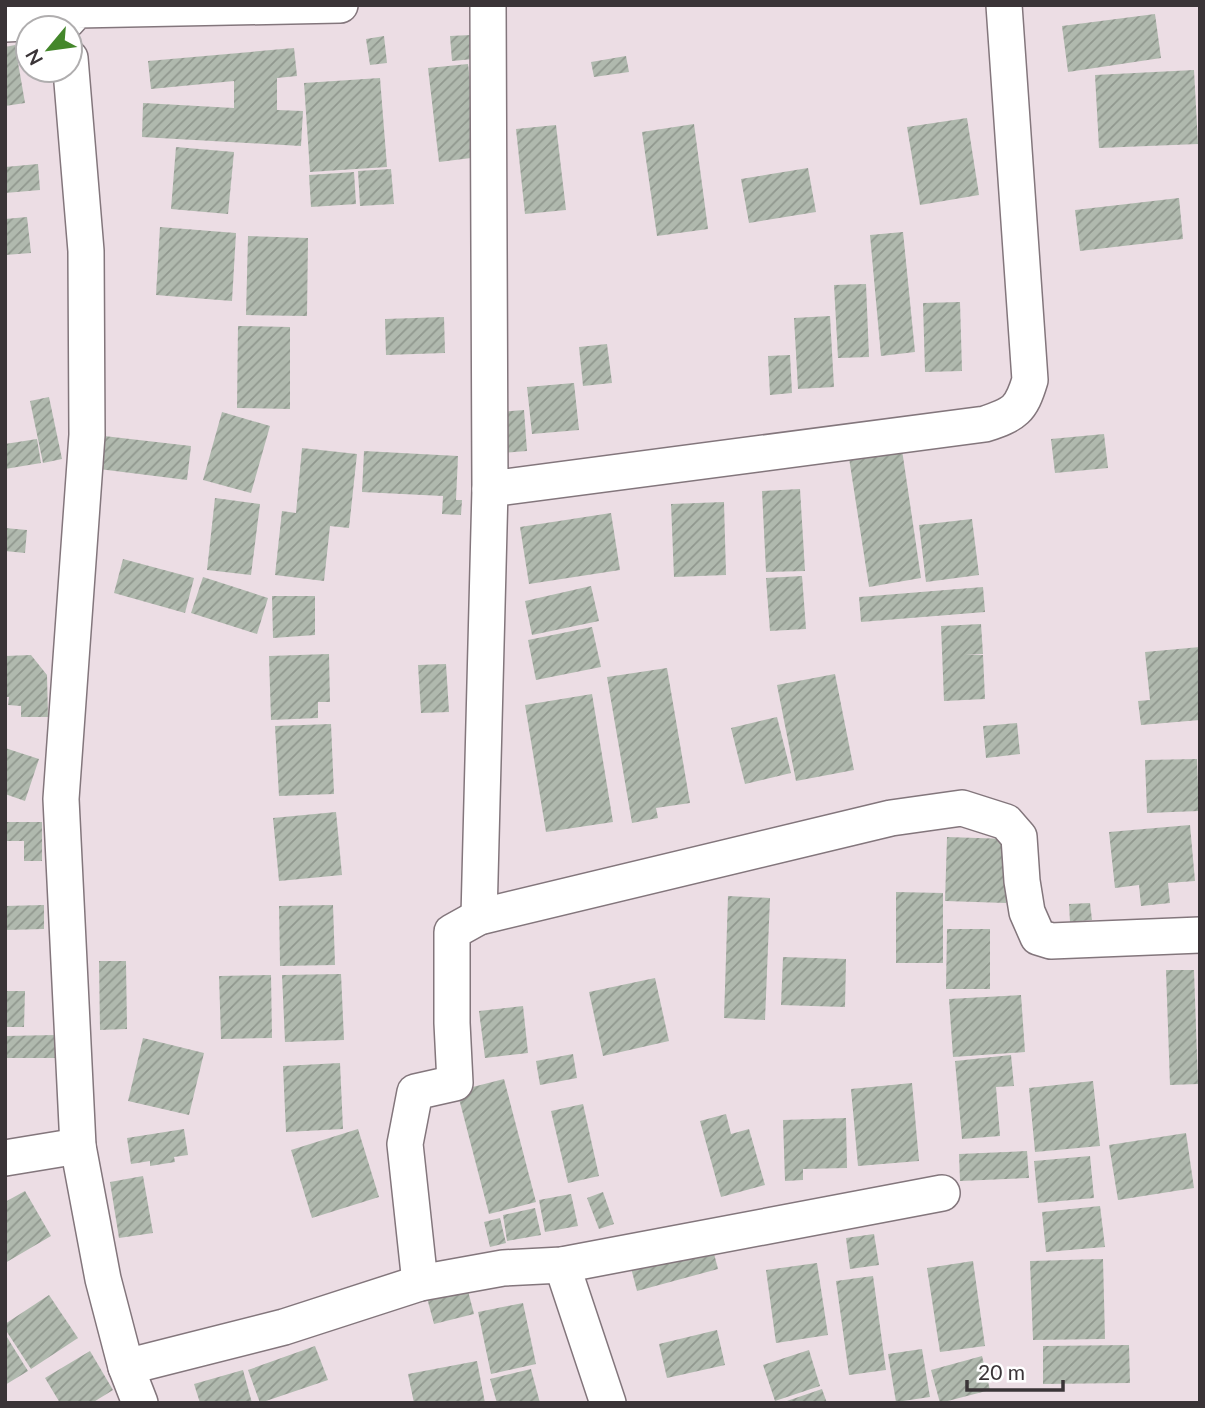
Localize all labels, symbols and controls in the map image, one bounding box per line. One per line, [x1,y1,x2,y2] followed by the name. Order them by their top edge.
[14,14,84,84] north arrow
[20,46,47,69] text: N
[967,1348,1063,1392] scale bar
[978,1359,1025,1384] text: 20 m

